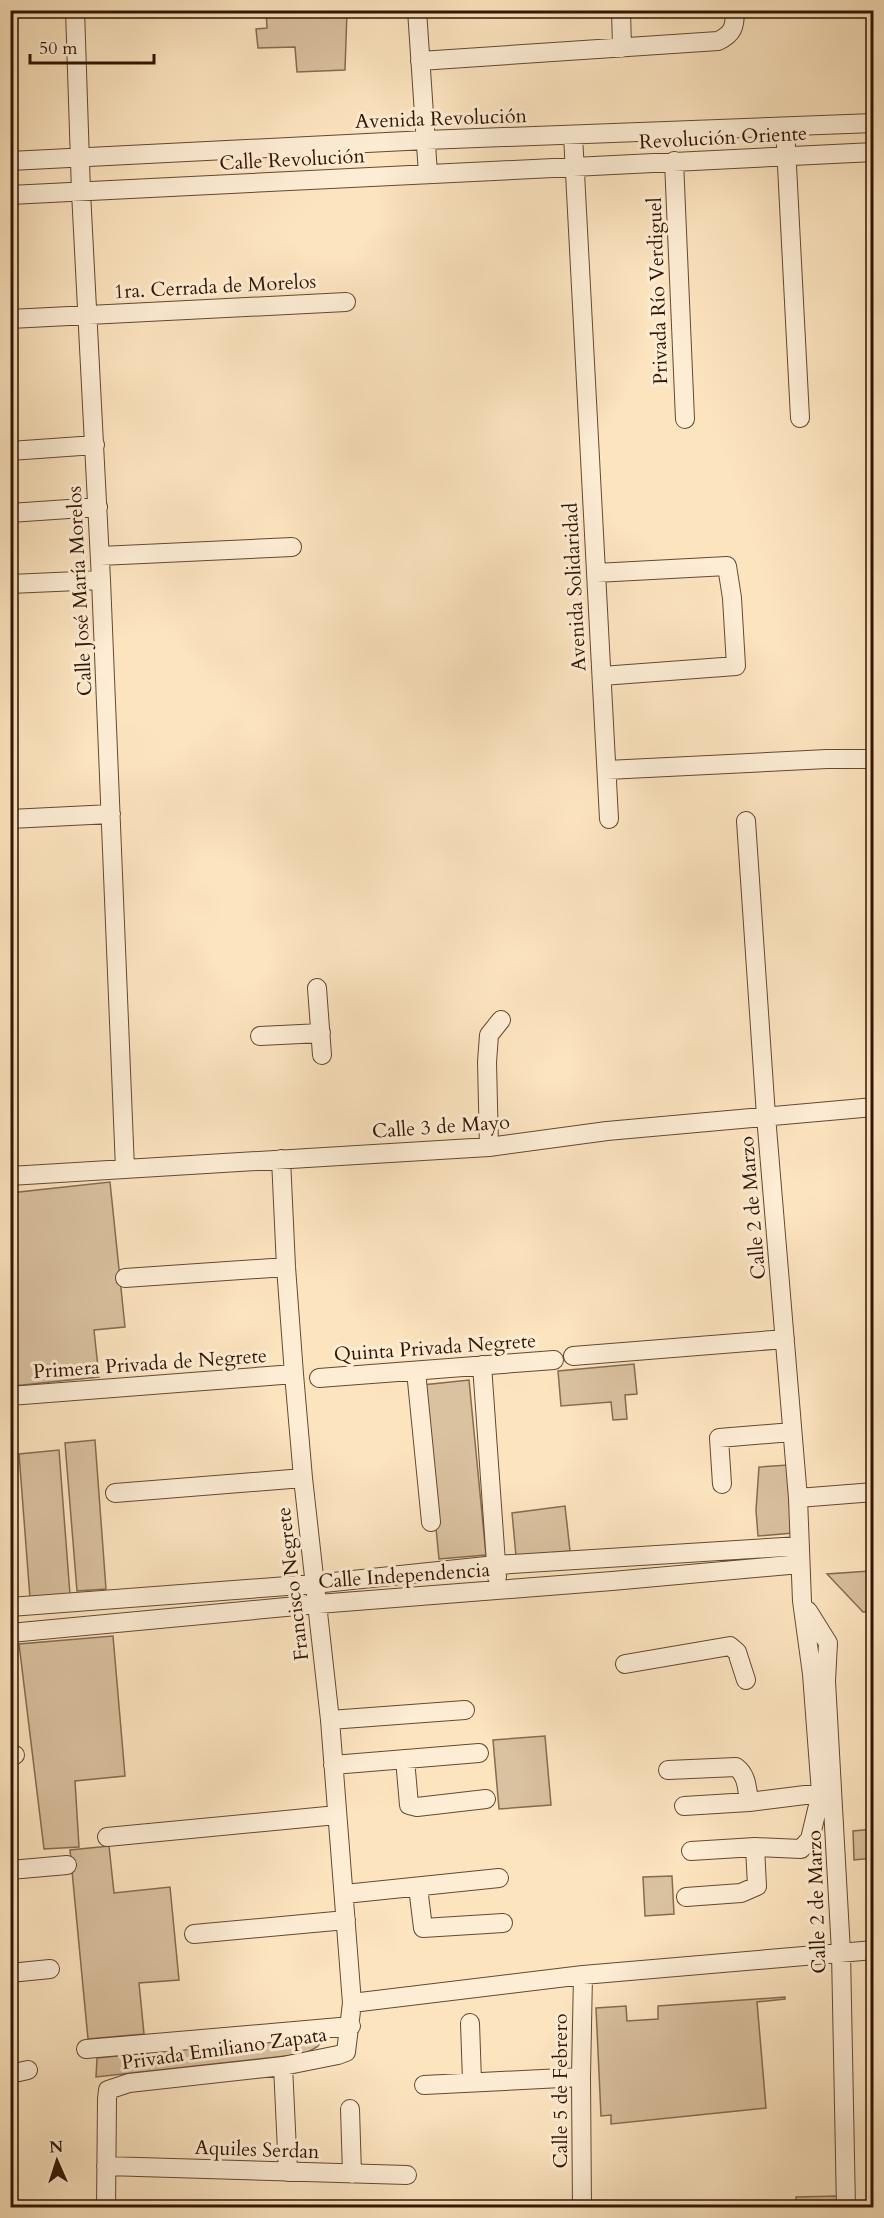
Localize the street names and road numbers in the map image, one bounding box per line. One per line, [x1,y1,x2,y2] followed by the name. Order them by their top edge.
[355,102,528,135] street label: Avenida Revolución
[638,120,808,155] street label: Revolución Oriente
[219,142,366,177] street label: Calle Revolución
[641,197,674,385] street label: Privada Río Verdiguel
[113,268,317,305] street label: 1ra. Cerrada de Morelos
[61,485,98,697] street label: Calle José María Morelos
[557,502,592,672] street label: Avenida Solidaridad
[371,1108,511,1145] street label: Calle 3 de Mayo
[733,1135,772,1281] street label: Calle 2 de Marzo
[333,1327,537,1368] street label: Quinta Privada Negrete
[32,1342,268,1385] street label: Primera Privada de Negrete
[270,1506,315,1662] street label: Francisco Negrete
[317,1556,491,1595] street label: Calle Independencia
[800,1829,833,1974] street label: Calle 2 de Marzo
[547,2013,574,2168] street label: Calle 5 de Febrero
[120,2021,329,2076] street label: Privada Emiliano Zapata
[194,2134,320,2165] street label: Aquiles Serdan

